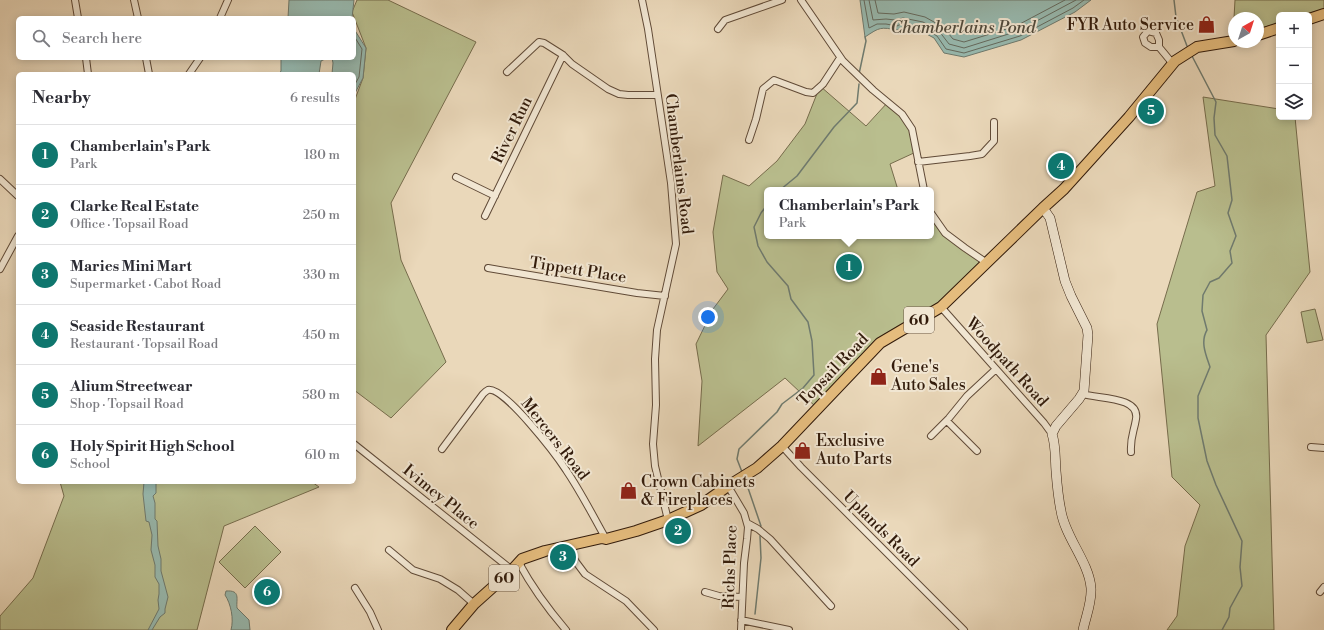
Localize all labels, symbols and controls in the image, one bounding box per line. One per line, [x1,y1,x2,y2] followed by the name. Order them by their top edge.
[1228,12,1264,48] north arrow
[1276,12,1312,120] map controls
[1276,12,1312,48] button: +
[1067,15,1194,35] place label: FYR Auto Service
[1197,15,1217,35] shop icon: FYR Auto Service
[16,16,356,60] search box
[890,17,1037,39] water label: Chamberlains Pond
[30,27,52,49] icon: search
[62,29,142,48] text: Search here
[1276,48,1312,84] button: −
[1276,84,1312,120] button: layers
[32,87,91,109] text: Nearby
[290,90,340,106] text: 6 results
[487,93,537,167] street label: River Run
[660,93,698,235] street label: Chamberlains Road
[1138,96,1164,126] pin: 5
[70,137,211,156] text: Chamberlain's Park
[42,147,48,163] text: 1
[304,147,340,163] text: 180 m
[1048,151,1074,181] pin: 4
[70,156,97,172] text: Park
[764,187,934,239] popup
[779,196,919,215] text: Chamberlain's Park
[70,197,199,216] text: Clarke Real Estate
[41,207,49,223] text: 2
[303,207,340,223] text: 250 m
[779,215,806,231] text: Park
[70,216,189,232] text: Office · Topsail Road
[528,252,628,288] street label: Tippett Place
[836,252,862,282] pin: 1
[70,257,192,276] text: Maries Mini Mart
[41,267,49,283] text: 3
[303,267,340,283] text: 330 m
[70,276,221,292] text: Supermarket · Cabot Road
[698,307,718,327] your location
[904,307,934,333] road number: 60
[961,312,1052,411] street label: Woodpath Road
[70,317,205,336] text: Seaside Restaurant
[41,327,49,343] text: 4
[302,327,340,343] text: 450 m
[793,329,873,411] street label: Topsail Road
[70,336,218,352] text: Restaurant · Topsail Road
[890,357,966,395] place label: Gene's Auto Sales
[868,366,888,386] shop icon: Gene's Auto Sales
[70,377,193,396] text: Alium Streetwear
[41,387,49,403] text: 5
[302,387,340,403] text: 580 m
[517,394,593,484] street label: Mercers Road
[70,396,184,412] text: Shop · Topsail Road
[815,431,892,469] place label: Exclusive Auto Parts
[70,437,235,456] text: Holy Spirit High School
[793,440,813,460] shop icon: Exclusive Auto Parts
[41,447,49,463] text: 6
[305,447,340,463] text: 610 m
[70,456,110,472] text: School
[399,460,483,534] street label: Ivimey Place
[641,472,755,510] place label: Crown Cabinets & Fireplaces
[618,481,638,501] shop icon: Crown Cabinets & Fireplaces
[839,487,923,571] street label: Uplands Road
[665,516,691,546] pin: 2
[719,525,741,609] street label: Richs Place
[550,542,576,572] pin: 3
[489,565,519,591] road number: 60
[254,577,280,607] pin: 6

